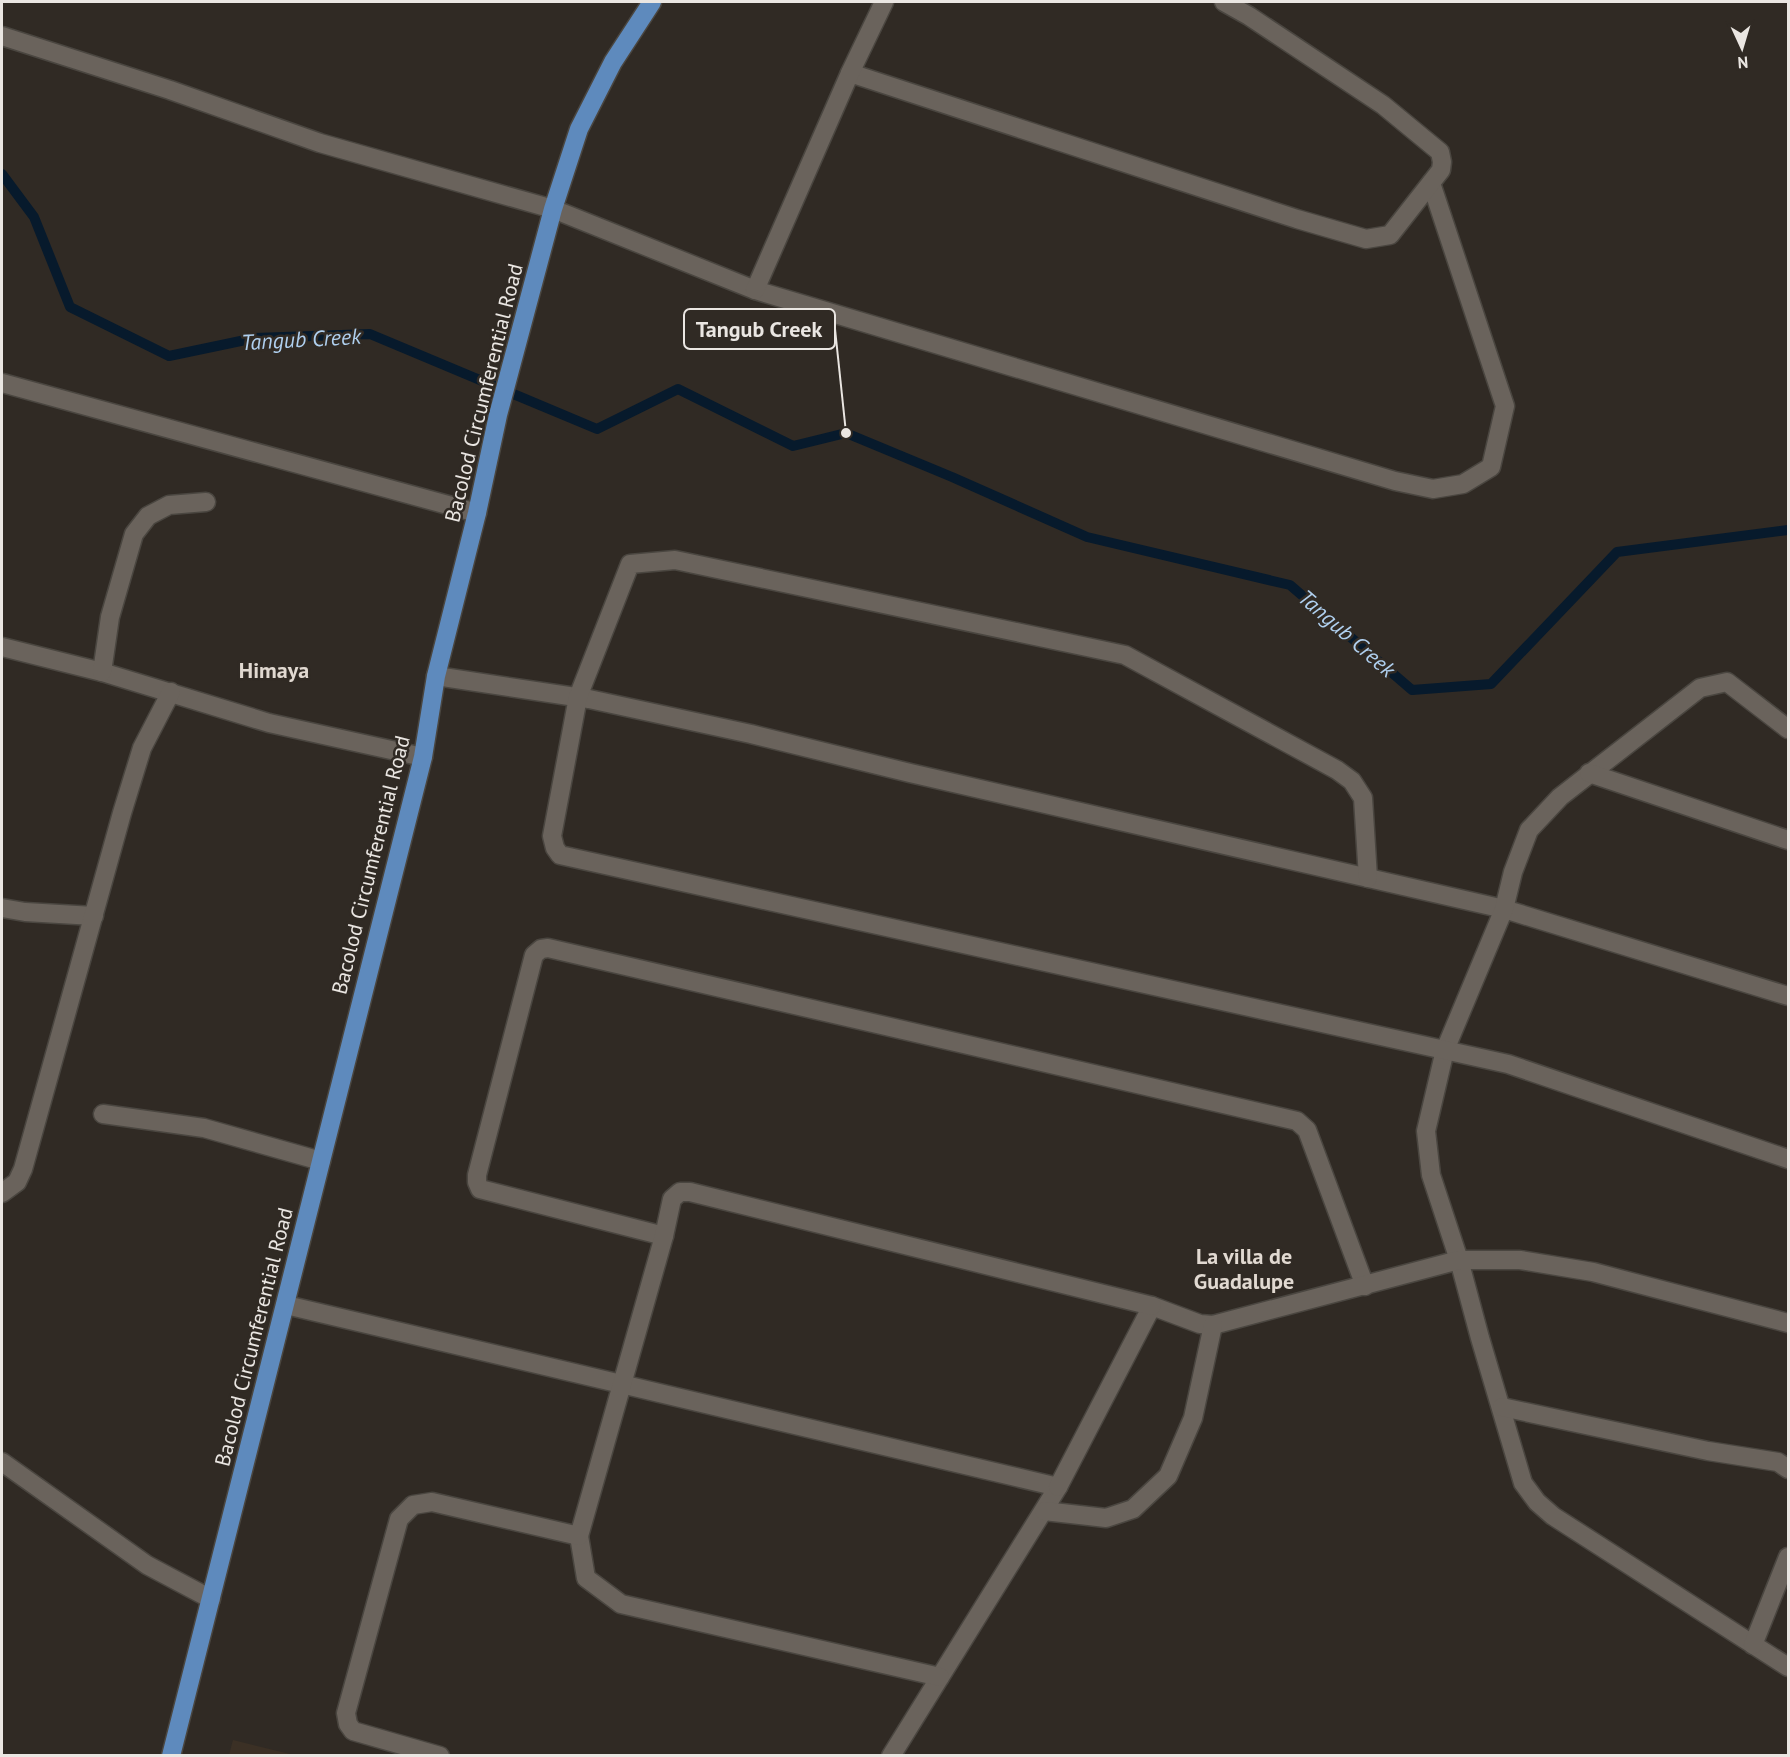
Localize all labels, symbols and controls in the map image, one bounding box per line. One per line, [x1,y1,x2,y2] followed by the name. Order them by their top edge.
[1712,18,1772,78] north arrow
[1737,53,1749,73] text: N
[438,261,529,525] street label: Bacolod Circumferential Road
[684,309,835,349] callout: Tangub Creek
[696,315,822,343] text: Tangub Creek
[240,322,363,356] water label: Tangub Creek
[1293,583,1402,684] water label: Tangub Creek
[239,656,309,684] district label: Himaya
[325,733,416,997] street label: Bacolod Circumferential Road
[208,1205,299,1469] street label: Bacolod Circumferential Road
[1194,1242,1294,1295] district label: La villa de Guadalupe

